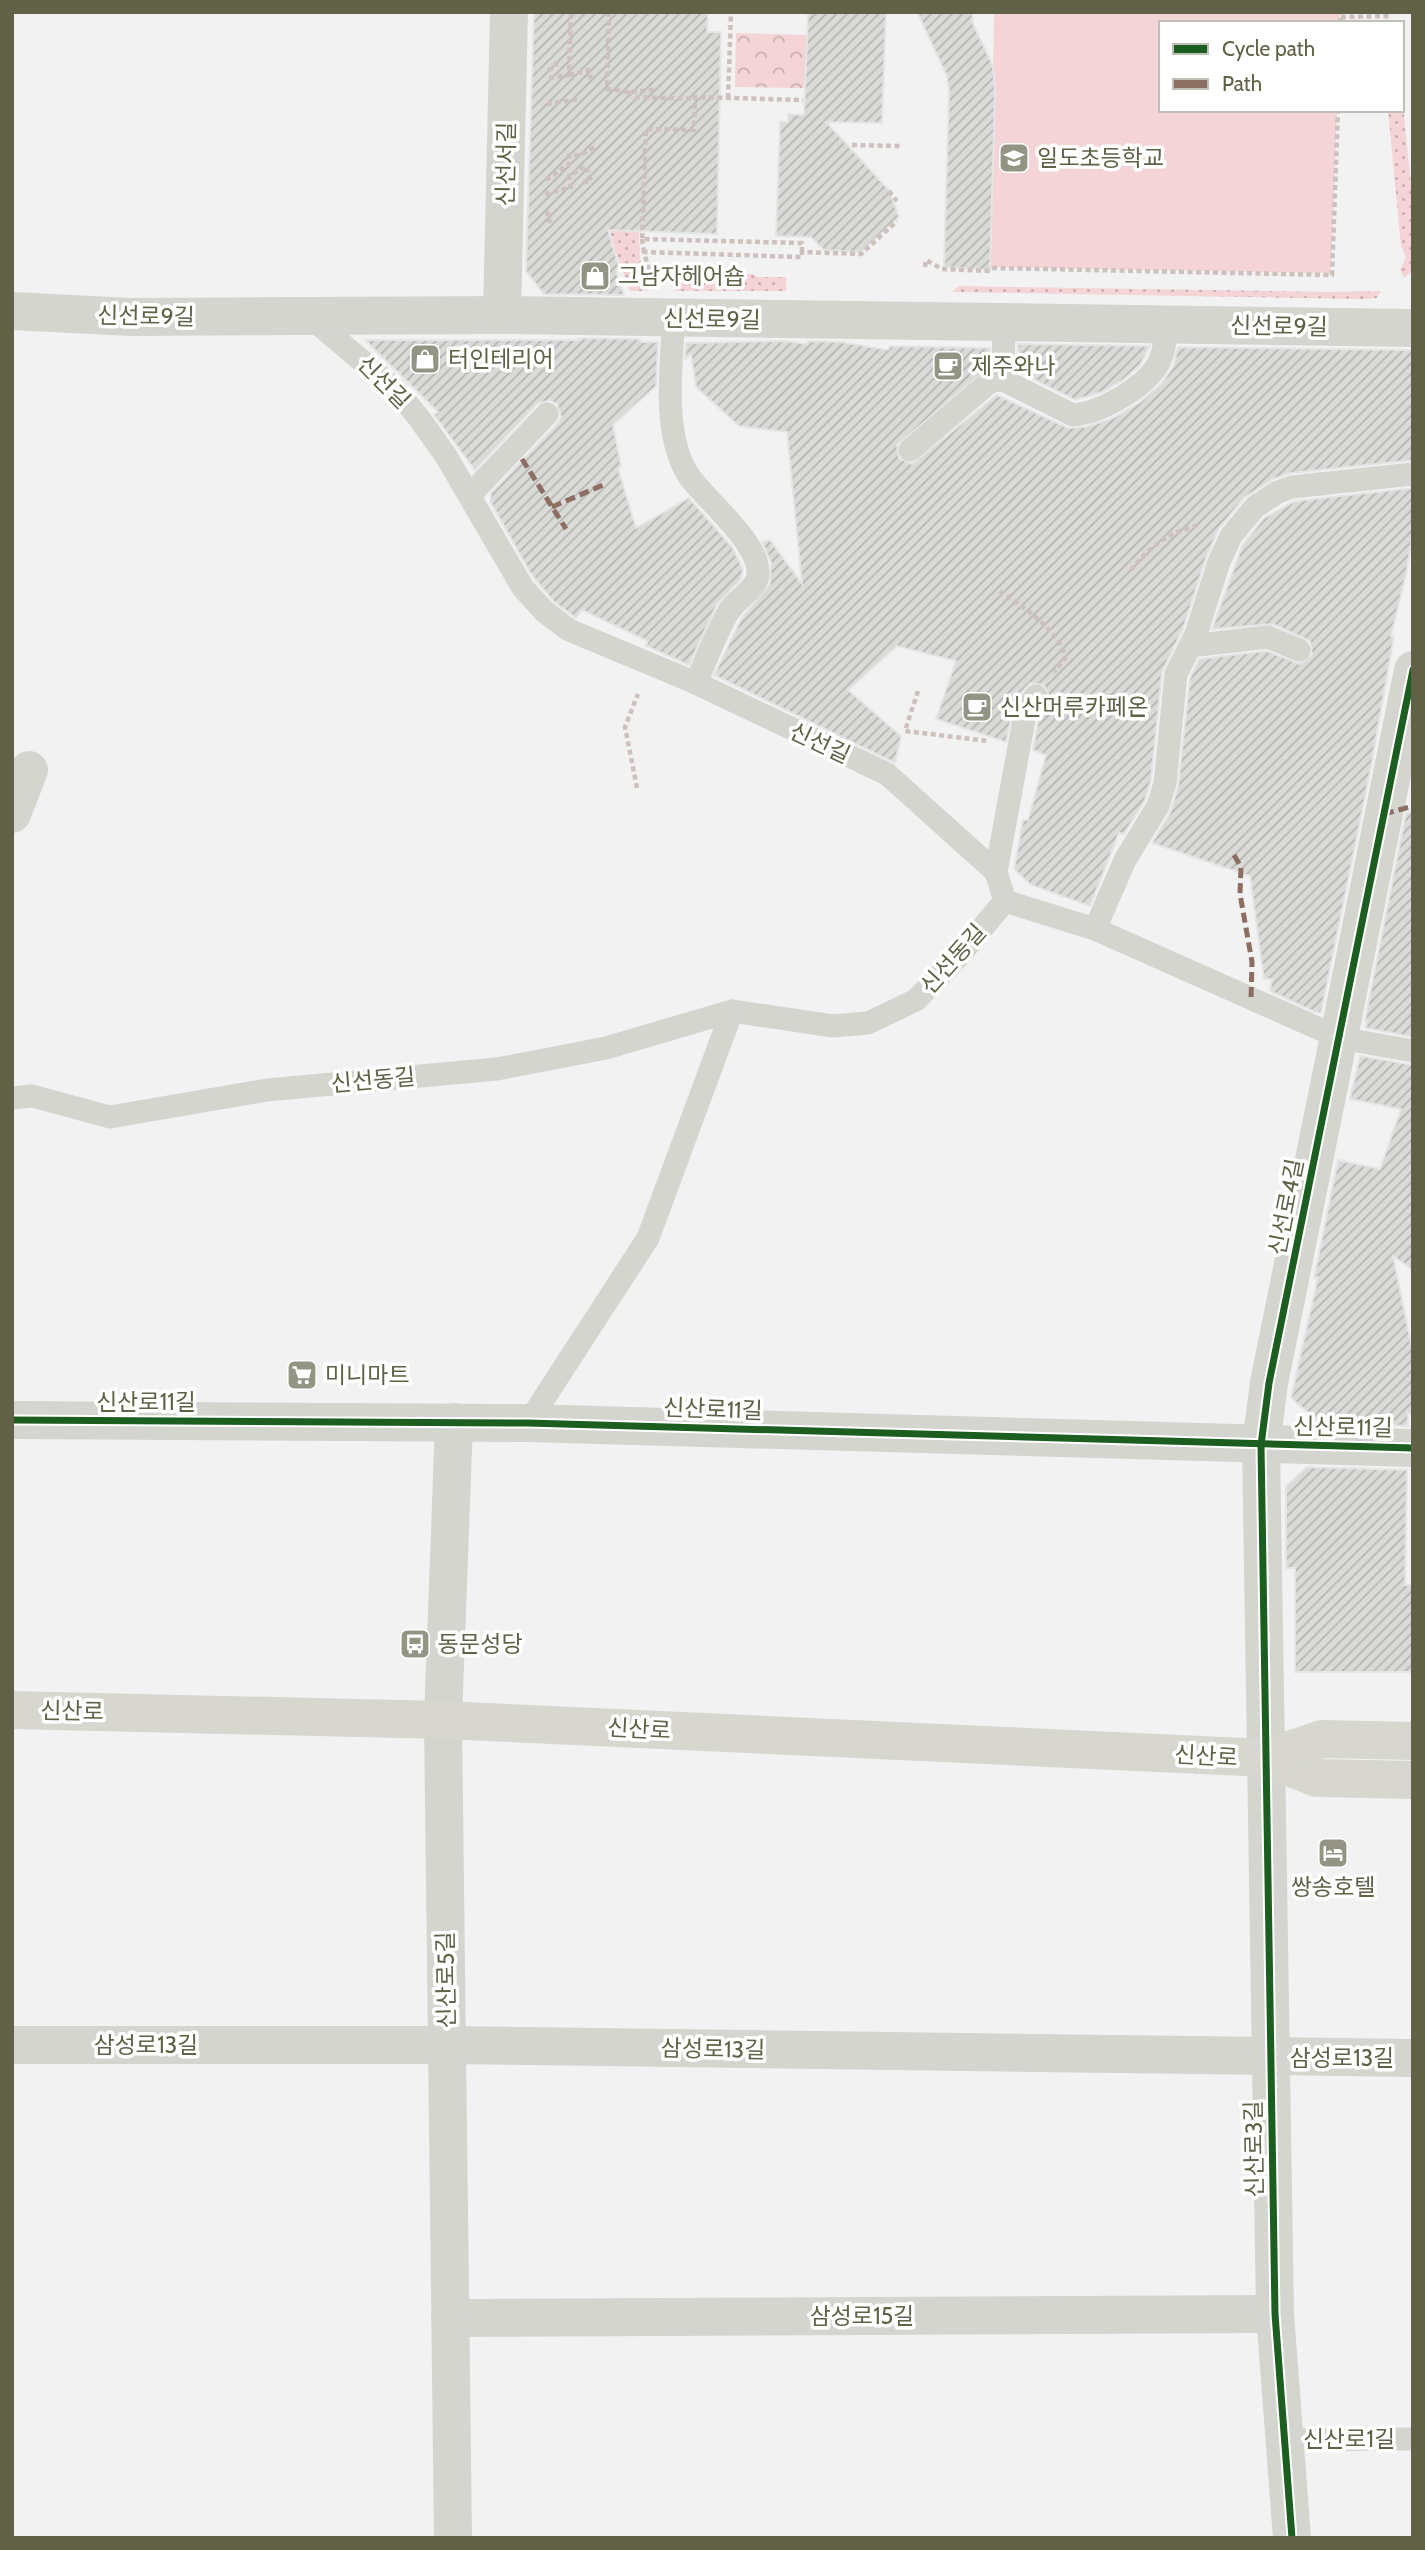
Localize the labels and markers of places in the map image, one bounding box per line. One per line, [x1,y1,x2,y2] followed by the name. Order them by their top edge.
[997,141,1031,175] school or university icon: 일도초등학교
[1037,144,1164,172] place label: 일도초등학교
[578,259,612,293] shop icon: 그남자헤어숍
[618,262,745,290] place label: 그남자헤어숍
[408,342,442,376] shop icon: 터인테리어
[448,345,554,373] place label: 터인테리어
[931,349,965,383] cafe icon: 제주와나
[971,352,1056,380] place label: 제주와나
[960,690,994,724] cafe icon: 신산머루카페온
[1000,693,1148,721] place label: 신산머루카페온
[285,1358,319,1392] supermarket icon: 미니마트
[325,1361,410,1389] place label: 미니마트
[398,1627,432,1661] bus stop icon: 동문성당
[438,1630,523,1658] place label: 동문성당
[1316,1836,1350,1870] hotel icon: 쌍송호텔
[1291,1873,1375,1901] place label: 쌍송호텔

